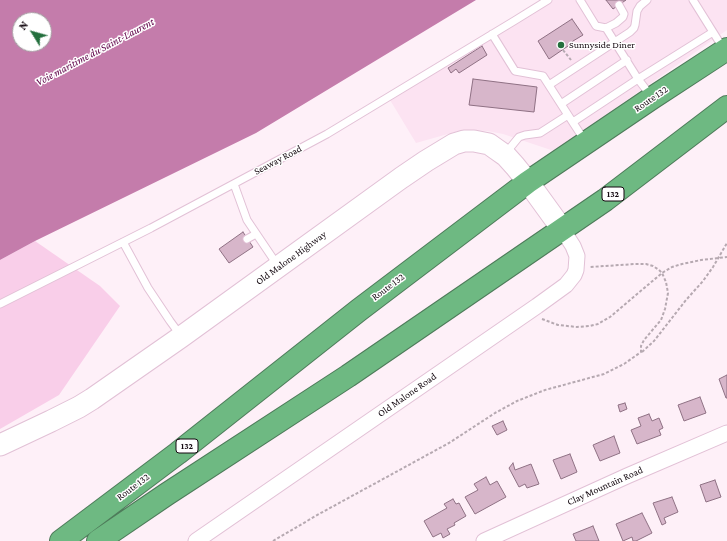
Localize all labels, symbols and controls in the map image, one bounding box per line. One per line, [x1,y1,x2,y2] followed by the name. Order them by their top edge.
[12,12,52,52] north arrow
[34,15,156,89] water label: Voie maritime du Saint-Laurent
[16,19,30,32] text: N
[569,39,635,51] place label: Sunnyside Diner
[556,40,566,50] marker: Sunnyside Diner
[632,83,670,115] street label: Route 132
[252,142,304,178] street label: Seaway Road
[602,187,624,201] road number: 132
[253,228,329,288] street label: Old Malone Highway
[369,271,407,303] street label: Route 132
[375,370,439,420] street label: Old Malone Road
[176,439,198,453] road number: 132
[565,464,645,508] street label: Clay Mountain Road
[114,471,152,503] street label: Route 132

